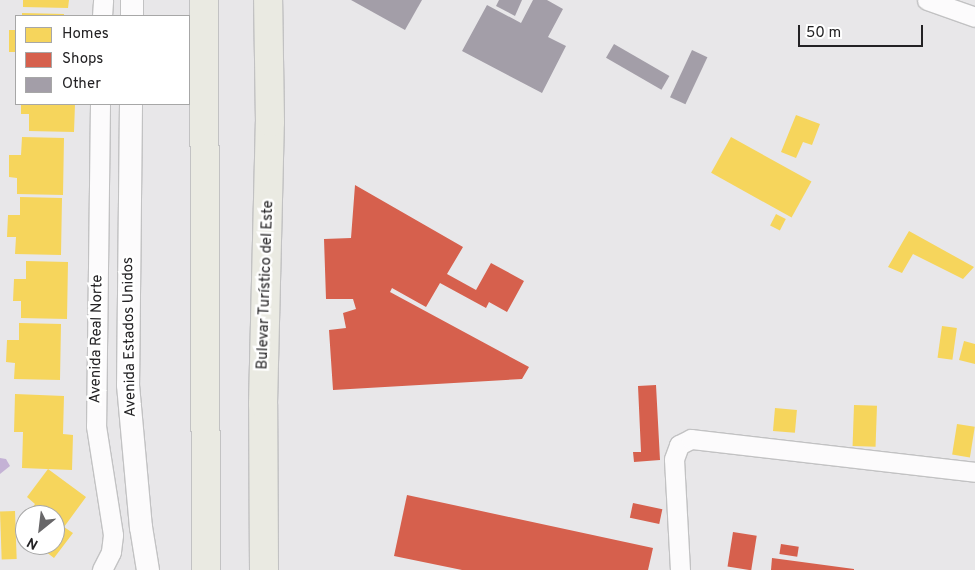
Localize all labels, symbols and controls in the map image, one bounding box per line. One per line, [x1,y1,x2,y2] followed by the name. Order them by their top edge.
[15,15,190,105] legend
[800,15,925,47] scale bar
[806,24,841,43] text: 50 m
[62,25,109,44] text: Homes
[62,50,103,69] text: Shops
[62,75,101,94] text: Other
[254,200,278,370] street label: Bulevar Turístico del Este
[120,257,140,417] street label: Avenida Estados Unidos
[87,274,107,404] street label: Avenida Real Norte
[15,505,65,555] north arrow
[24,533,41,553] text: N

